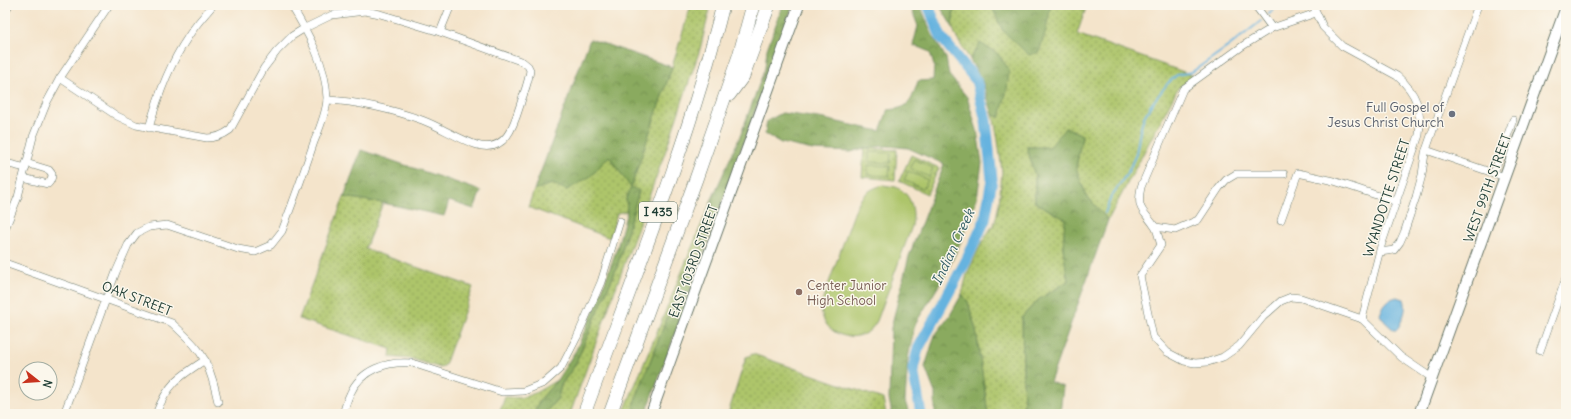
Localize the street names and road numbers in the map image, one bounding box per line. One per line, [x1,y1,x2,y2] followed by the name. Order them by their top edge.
[1460,131,1515,245] street label: WEST 99TH STREET
[1359,137,1414,259] street label: WYANDOTTE STREET
[639,202,677,222] road number: I 435
[665,202,722,320] street label: EAST 103RD STREET
[99,277,175,320] street label: OAK STREET

